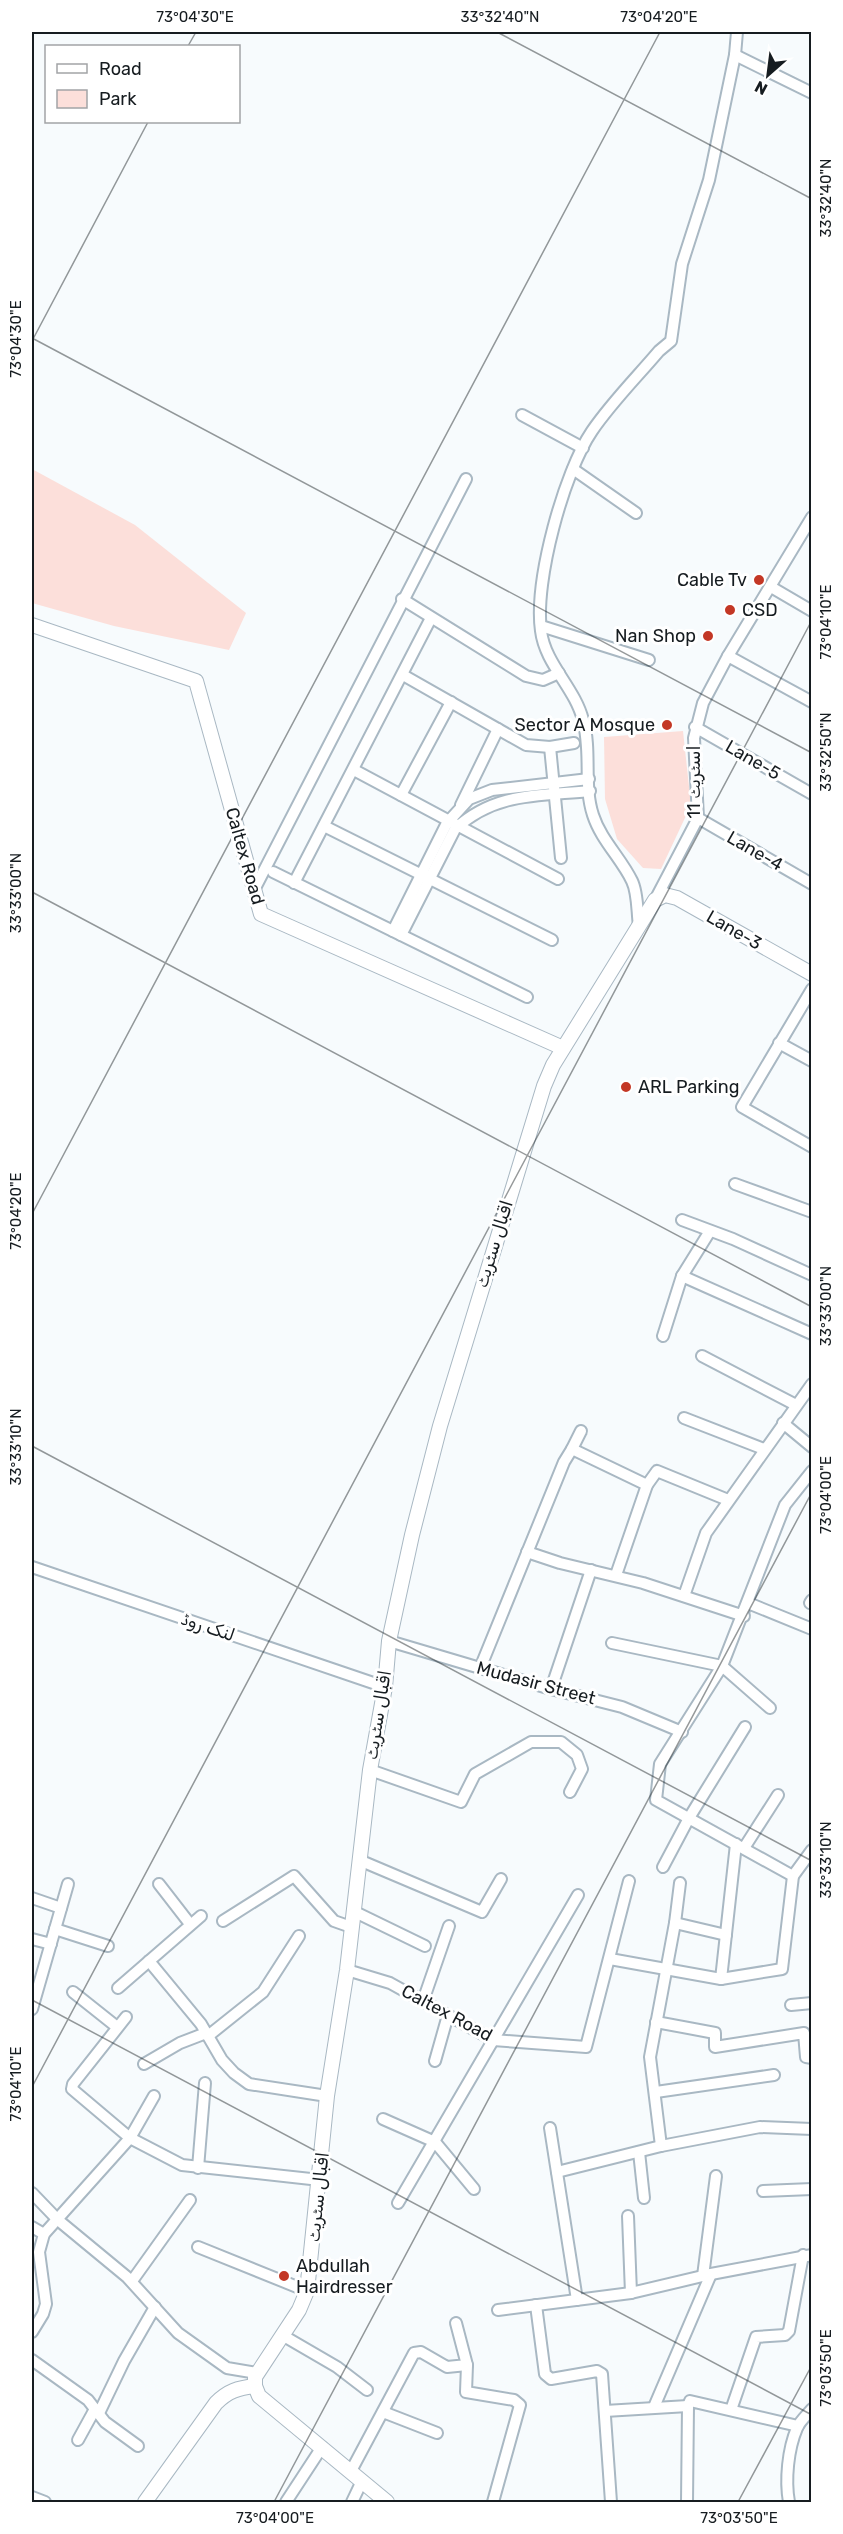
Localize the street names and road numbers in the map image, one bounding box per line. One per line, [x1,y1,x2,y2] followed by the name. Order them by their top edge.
[721,735,785,785] street label: Lane-5
[683,745,705,819] street label: اسٹریٹ 11
[221,805,269,907] street label: Caltex Road
[723,826,787,876] street label: Lane-4
[702,905,766,955] street label: Lane-3
[470,1198,518,1290] street label: اقبال سٹریٹ
[178,1608,238,1646] street label: لنک روڈ
[474,1657,598,1709] street label: Mudasir Street
[360,1669,396,1761] street label: اقبال سٹریٹ
[398,1980,496,2046] street label: Caltex Road
[302,2151,334,2243] street label: اقبال سٹریٹ

